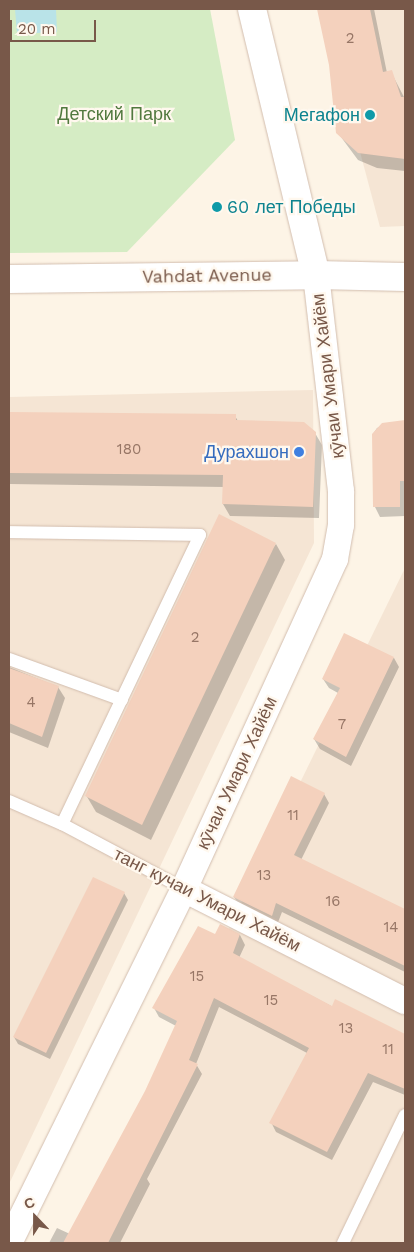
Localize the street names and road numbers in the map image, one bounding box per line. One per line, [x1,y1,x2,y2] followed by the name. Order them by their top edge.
[142,264,272,288] street label: Vahdat Avenue
[307,292,349,460] street label: кӯчаи Умари Хайём
[192,693,282,853] street label: кӯчаи Умари Хайём
[110,843,304,957] street label: танг кучаи Умари Хайём

